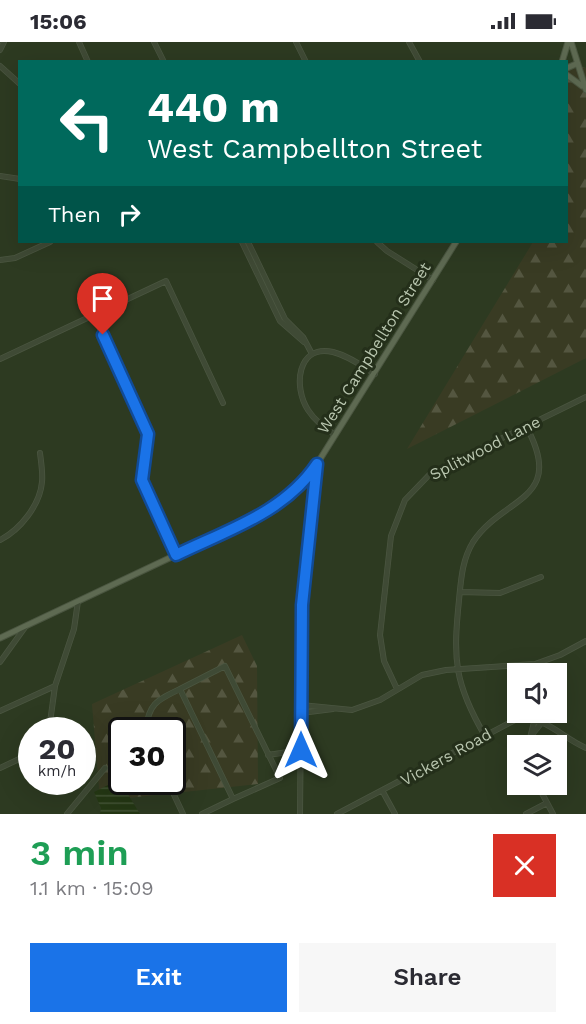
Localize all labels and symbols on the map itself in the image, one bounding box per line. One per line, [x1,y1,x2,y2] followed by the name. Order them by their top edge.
[313,259,435,437] street label: West Campbellton Street
[77,273,128,335] pin
[426,412,544,484] street label: Splitwood Lane
[108,717,186,795] speed limit sign: 30
[269,718,333,782] position arrow
[397,724,495,790] street label: Vickers Road

